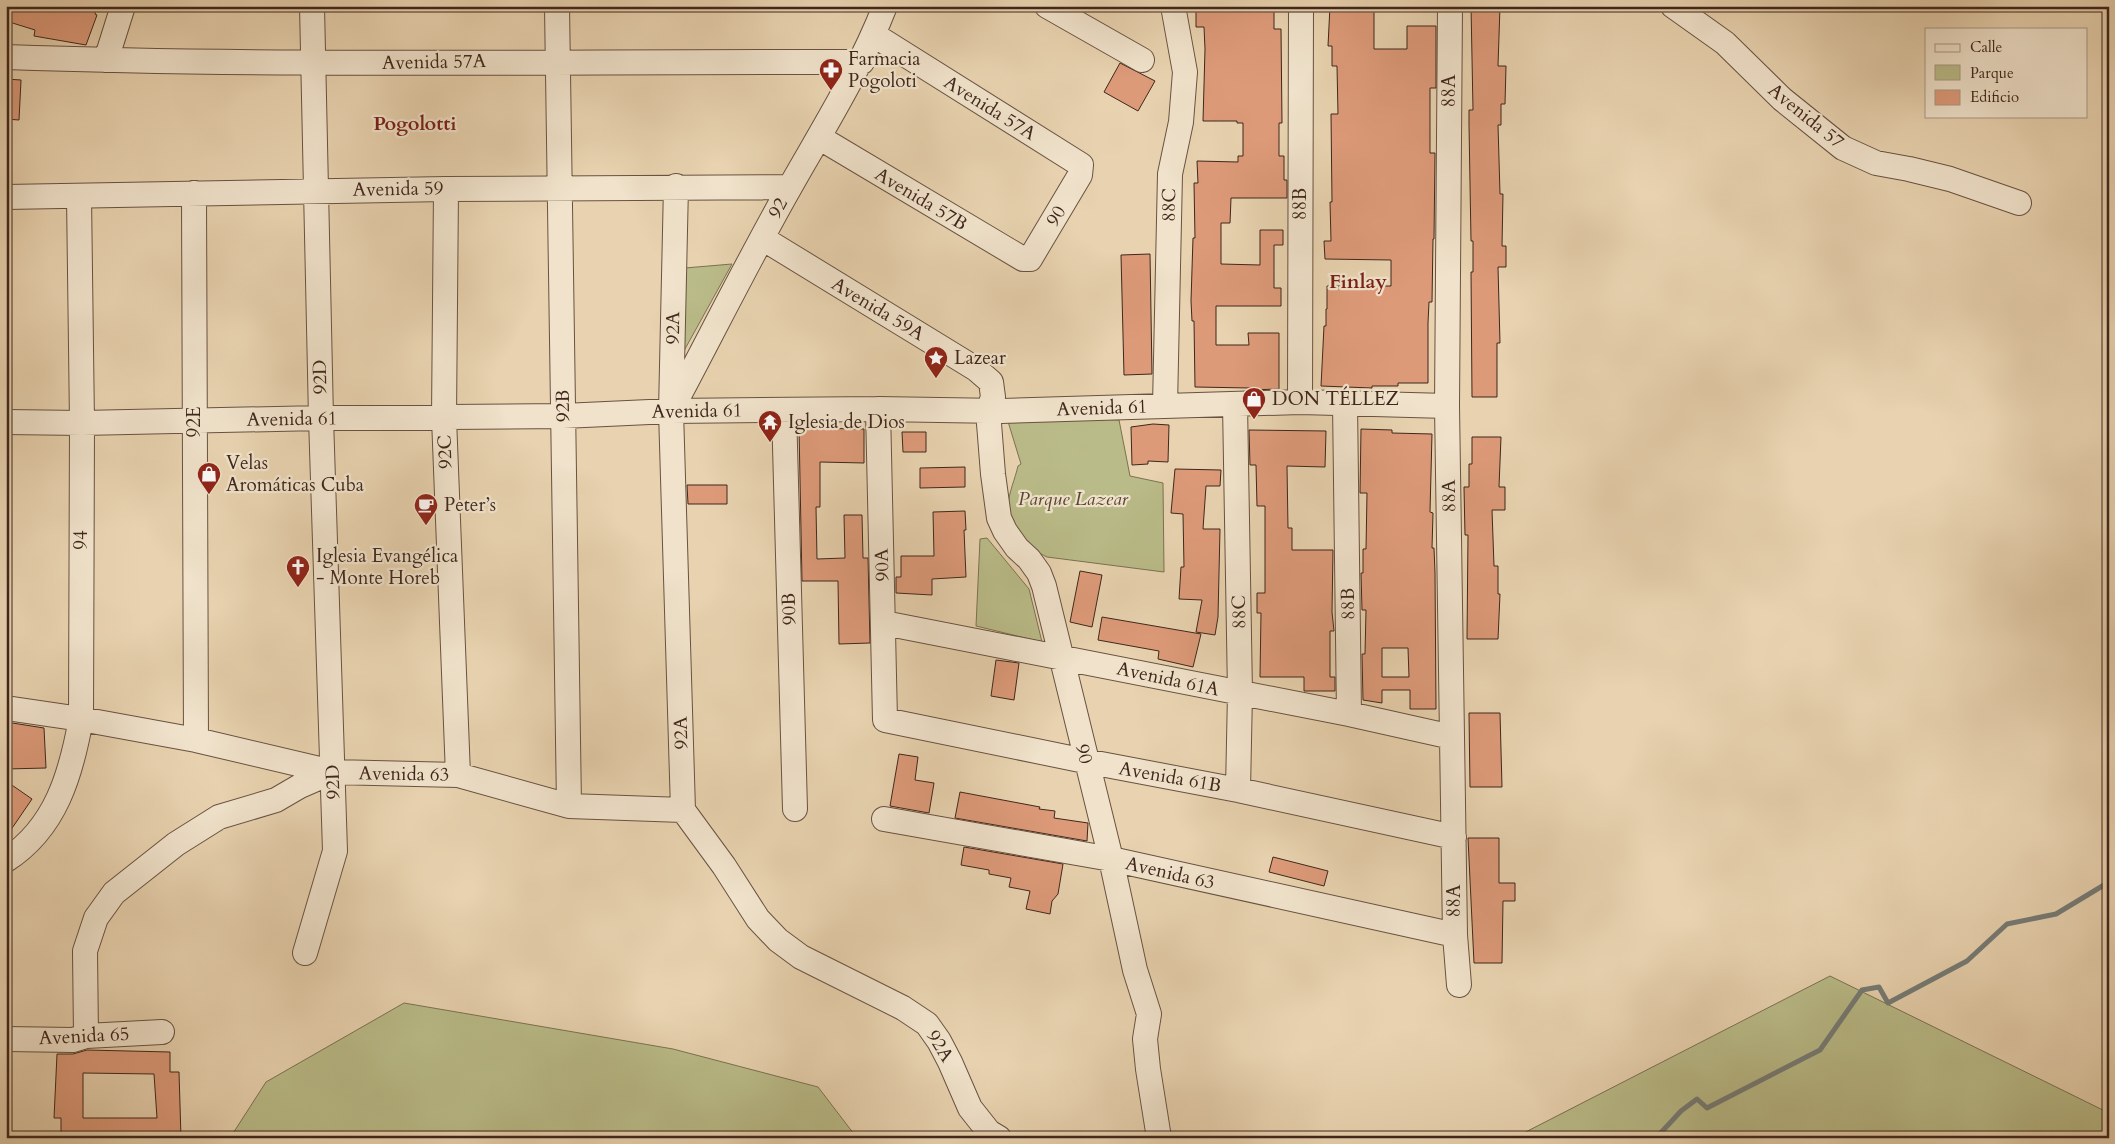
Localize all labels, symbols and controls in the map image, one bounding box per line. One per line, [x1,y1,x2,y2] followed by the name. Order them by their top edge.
[1925,28,2088,118] legend
[1970,37,2003,57] text: Calle
[848,46,920,94] place label: Farmacia Pogoloti
[382,48,487,76] street label: Avenida 57A
[818,57,844,91] pharmacy icon: Farmacia Pogoloti
[1970,63,2014,83] text: Parque
[939,69,1042,147] street label: Avenida 57A
[1436,74,1462,107] street label: 88A
[1763,77,1850,155] street label: Avenida 57
[1970,87,2019,107] text: Edificio
[373,110,457,137] district label: Pogolotti
[870,161,972,237] street label: Avenida 57B
[352,175,444,203] street label: Avenida 59
[1156,188,1182,222] street label: 88C
[1287,188,1313,220] street label: 88B
[762,193,794,223] street label: 92
[1040,201,1072,231] street label: 90
[1329,268,1387,295] district label: Finlay
[827,271,930,347] street label: Avenida 59A
[660,311,686,345] street label: 92A
[923,345,949,379] place icon: Lazear
[954,345,1006,371] place label: Lazear
[307,359,333,395] street label: 92D
[1241,386,1267,420] shop icon: DON TÉLLEZ
[1272,386,1399,412] place label: DON TÉLLEZ
[550,390,576,422] street label: 92B
[1056,393,1148,423] street label: Avenida 61
[651,397,743,425] street label: Avenida 61
[246,405,338,433] street label: Avenida 61
[181,406,207,438] street label: 92E
[757,409,783,443] temple icon: Iglesia de Dios
[788,409,905,435] place label: Iglesia de Dios
[431,435,459,469] street label: 92C
[226,450,364,498] place label: Velas Aromáticas Cuba
[196,461,222,495] shop icon: Velas Aromáticas Cuba
[1436,479,1462,513] street label: 88A
[1018,486,1129,512] park label: Parque Lazear
[413,492,439,526] cafe icon: Peter’s
[444,492,496,518] place label: Peter’s
[68,530,94,550] street label: 94
[316,543,458,591] place label: Iglesia Evangélica - Monte Horeb
[868,548,896,582] street label: 90A
[285,554,311,588] church icon: Iglesia Evangélica - Monte Horeb
[1335,588,1361,620] street label: 88B
[775,592,803,626] street label: 90B
[1226,595,1252,629] street label: 88C
[1114,655,1222,703] street label: Avenida 61A
[667,716,695,750] street label: 92A
[1069,741,1099,767] street label: 90
[1117,755,1223,799] street label: Avenida 61B
[358,760,450,788] street label: Avenida 63
[319,764,347,800] street label: 92D
[1123,850,1217,896] street label: Avenida 63
[1441,884,1467,917] street label: 88A
[38,1021,130,1051] street label: Avenida 65
[920,1025,960,1067] street label: 92A

